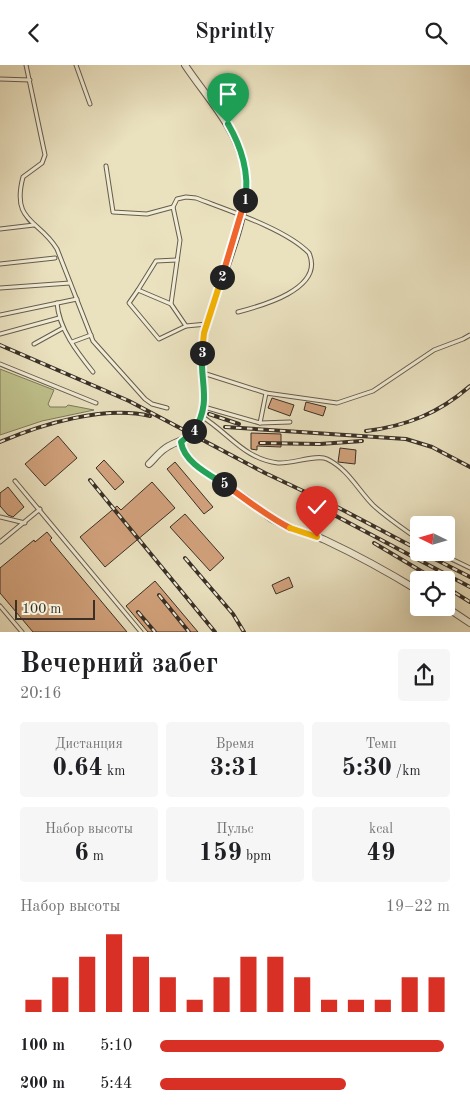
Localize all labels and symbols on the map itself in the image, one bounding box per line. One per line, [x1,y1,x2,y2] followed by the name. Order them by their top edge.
[207,73,249,124] pin
[232,187,258,213] pin: 1
[210,265,234,289] pin: 2
[190,341,214,365] pin: 3
[182,419,206,443] pin: 4
[212,471,236,497] pin: 5
[296,486,338,537] pin
[410,516,455,561] north arrow
[15,597,95,620] scale bar

